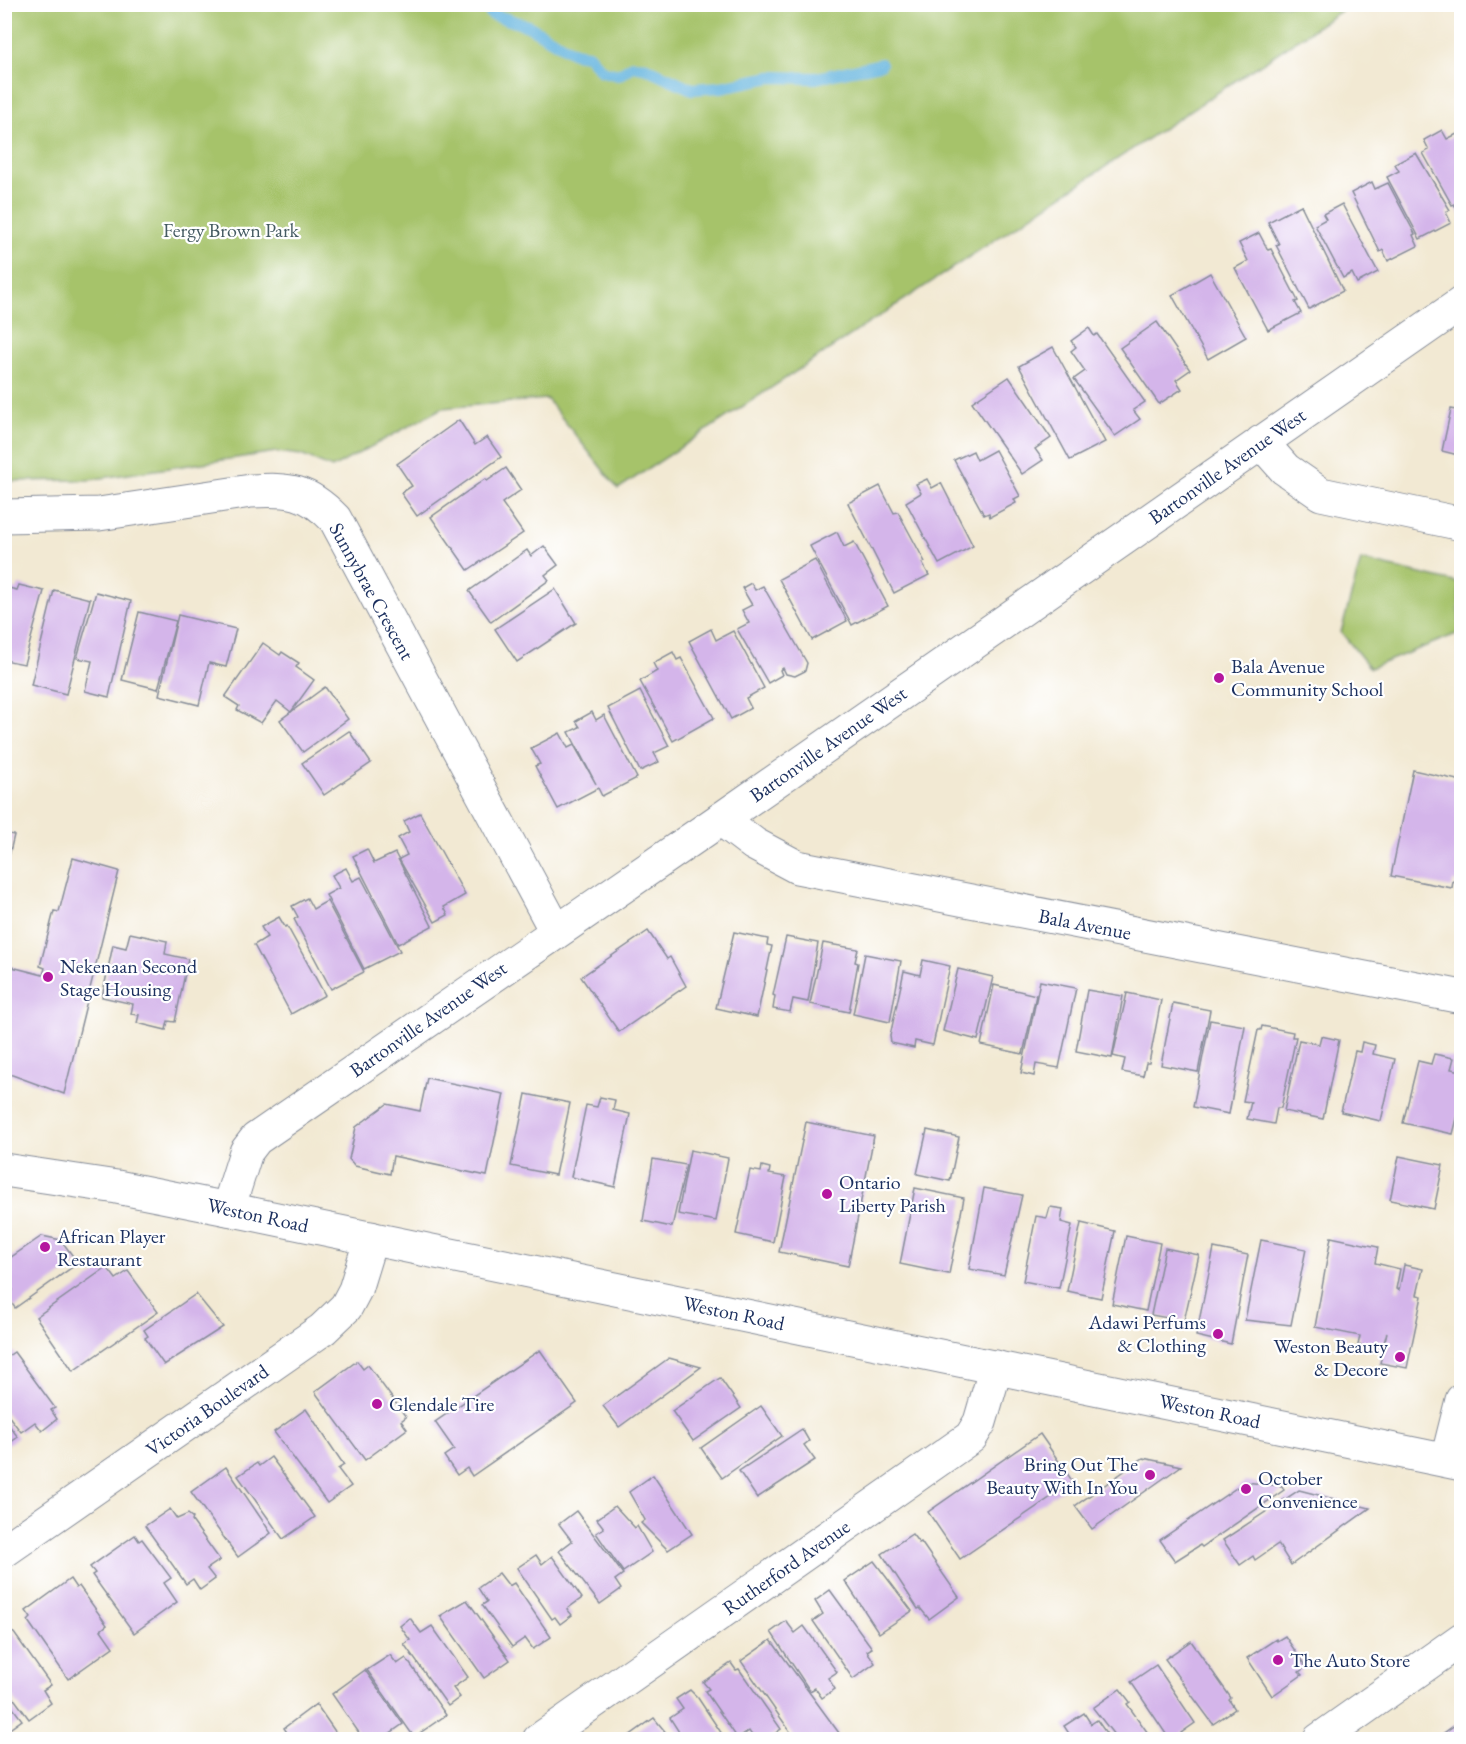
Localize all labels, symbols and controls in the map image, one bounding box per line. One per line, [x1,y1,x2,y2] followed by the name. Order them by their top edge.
[163,217,300,243] park label: Fergy Brown Park
[1143,402,1311,530] street label: Bartonville Avenue West
[323,518,421,665] street label: Sunnybrae Crescent
[1231,653,1383,702] place label: Bala Avenue Community School
[1212,671,1226,685] marker: Bala Avenue Community School
[744,680,912,808] street label: Bartonville Avenue West
[1036,902,1134,946] street label: Bala Avenue
[60,953,198,1002] place label: Nekenaan Second Stage Housing
[344,955,512,1083] street label: Bartonville Avenue West
[41,970,55,984] marker: Nekenaan Second Stage Housing
[839,1169,946,1218] place label: Ontario Liberty Parish
[820,1187,834,1201] marker: Ontario Liberty Parish
[205,1192,312,1239] street label: Weston Road
[56,1223,166,1272] place label: African Player Restaurant
[38,1240,52,1254] marker: African Player Restaurant
[681,1290,788,1337] street label: Weston Road
[1087,1309,1206,1358] place label: Adawi Perfums & Clothing
[1211,1327,1225,1341] marker: Adawi Perfums & Clothing
[1274,1333,1388,1382] place label: Weston Beauty & Decore
[1393,1350,1407,1364] marker: Weston Beauty & Decore
[141,1358,274,1462] street label: Victoria Boulevard
[1157,1388,1264,1435] street label: Weston Road
[389,1391,494,1417] place label: Glendale Tire
[370,1397,384,1411] marker: Glendale Tire
[986,1451,1138,1500] place label: Bring Out The Beauty With In You
[1258,1465,1358,1514] place label: October Convenience
[1143,1468,1157,1482] marker: Bring Out The Beauty With In You
[1239,1482,1253,1496] marker: October Convenience
[717,1513,855,1621] street label: Rutherford Avenue
[1290,1647,1410,1673] place label: The Auto Store
[1271,1653,1285,1667] marker: The Auto Store

